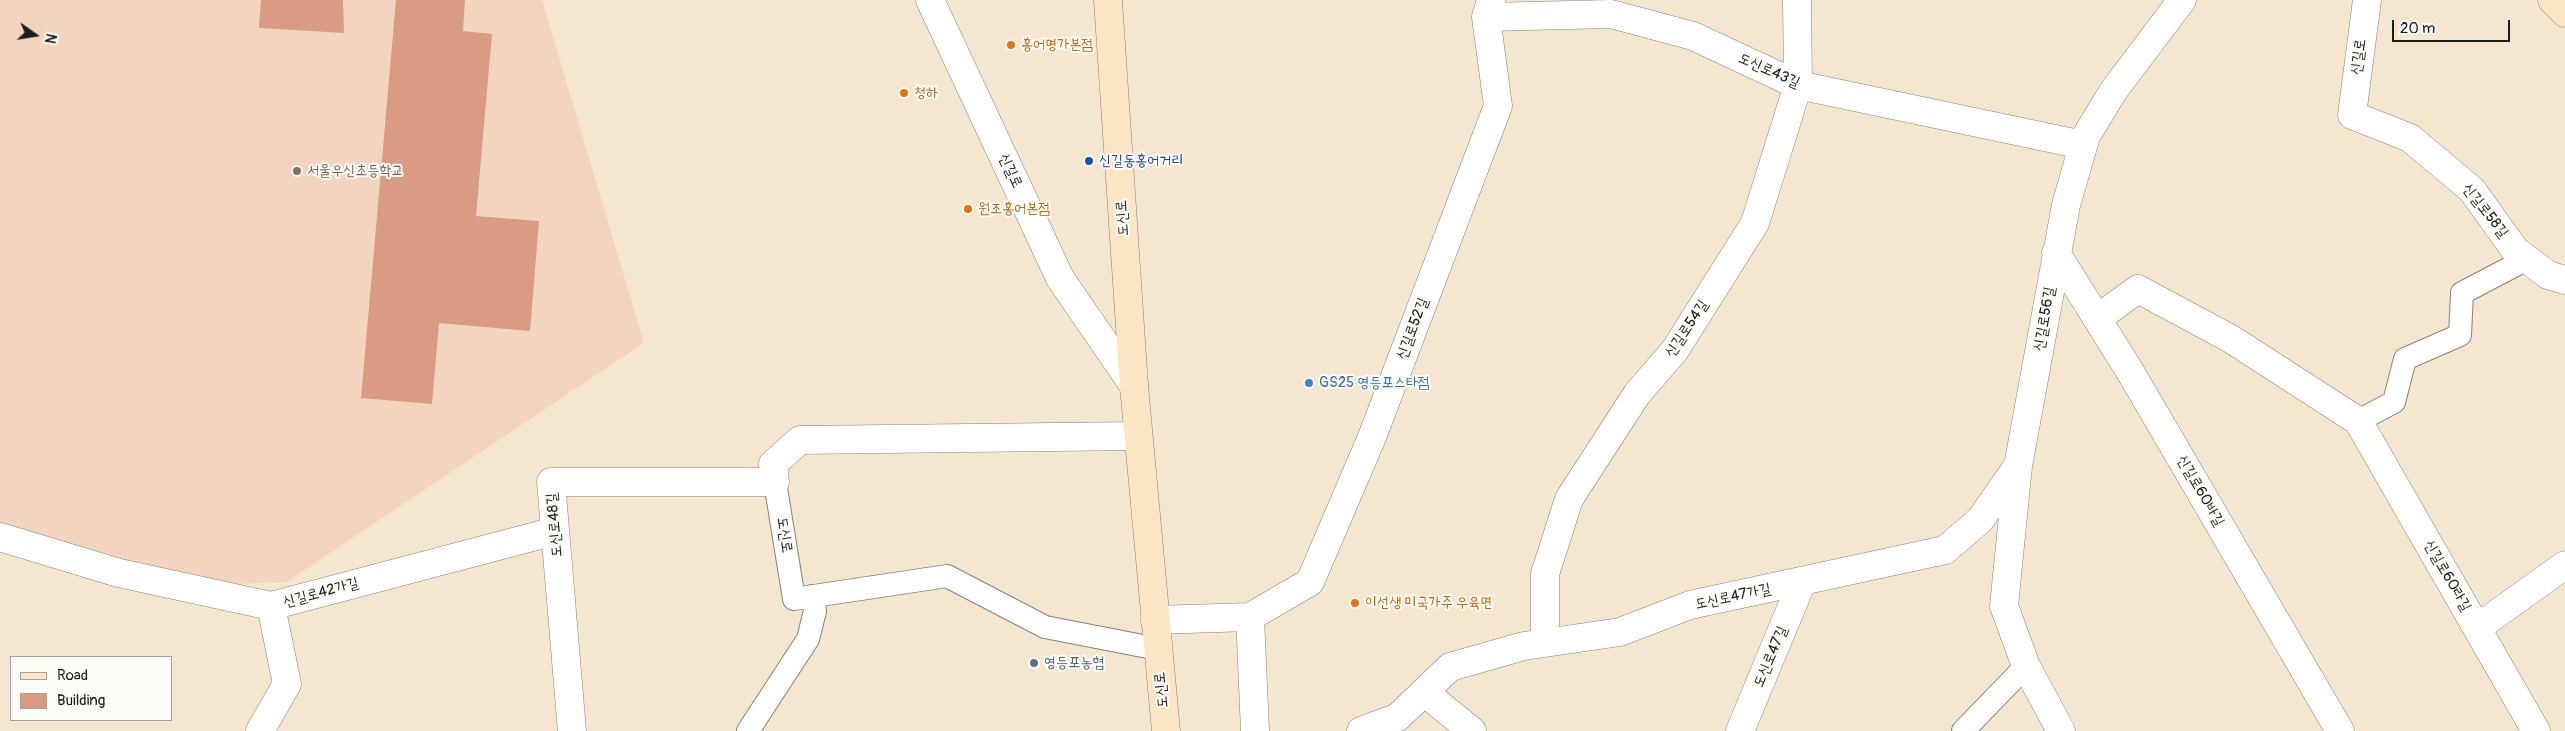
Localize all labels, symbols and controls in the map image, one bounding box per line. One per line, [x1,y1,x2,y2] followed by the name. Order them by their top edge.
[10,10,60,60] north arrow
[2395,10,2512,42] scale bar
[2400,19,2435,38] text: 20 m
[41,32,59,45] text: N
[1021,36,1093,54] place label: 홍어명가본점
[2348,38,2370,76] street label: 신길로
[1005,39,1017,51] marker: 홍어명가본점
[1735,49,1803,93] street label: 도신로43길
[914,84,938,102] place label: 청하
[898,87,910,99] marker: 청하
[994,151,1026,191] street label: 신길로
[1099,152,1183,170] place label: 신길동홍어거리
[1083,155,1095,167] marker: 신길동홍어거리
[307,162,404,180] place label: 서울우신초등학교
[291,165,303,177] marker: 서울우신초등학교
[2458,180,2512,242] street label: 신길로58길
[1113,199,1133,237] street label: 도신로
[978,200,1050,218] place label: 원조홍어본점
[962,203,974,215] marker: 원조홍어본점
[2030,285,2060,353] street label: 신길로56길
[1393,296,1433,362] street label: 신길로52길
[1661,297,1713,361] street label: 신길로54길
[1319,374,1430,392] place label: GS25 영등포스타점
[1303,377,1315,389] marker: GS25 영등포스타점
[2172,452,2228,530] street label: 신길로60바길
[543,492,567,558] street label: 도신로48길
[772,516,796,554] street label: 도신로
[2419,537,2475,615] street label: 신길로60라길
[281,574,361,612] street label: 신길로42가길
[1693,580,1773,614] street label: 도신로47가길
[1365,594,1492,612] place label: 이선생 미국가주 우육면
[1349,597,1361,609] marker: 이선생 미국가주 우육면
[1750,624,1792,690] street label: 도신로47길
[1044,654,1104,672] place label: 영등포농협
[10,656,172,721] legend
[1028,657,1040,669] marker: 영등포농협
[57,666,88,685] text: Road
[1151,671,1173,709] street label: 도신로
[57,691,105,710] text: Building

